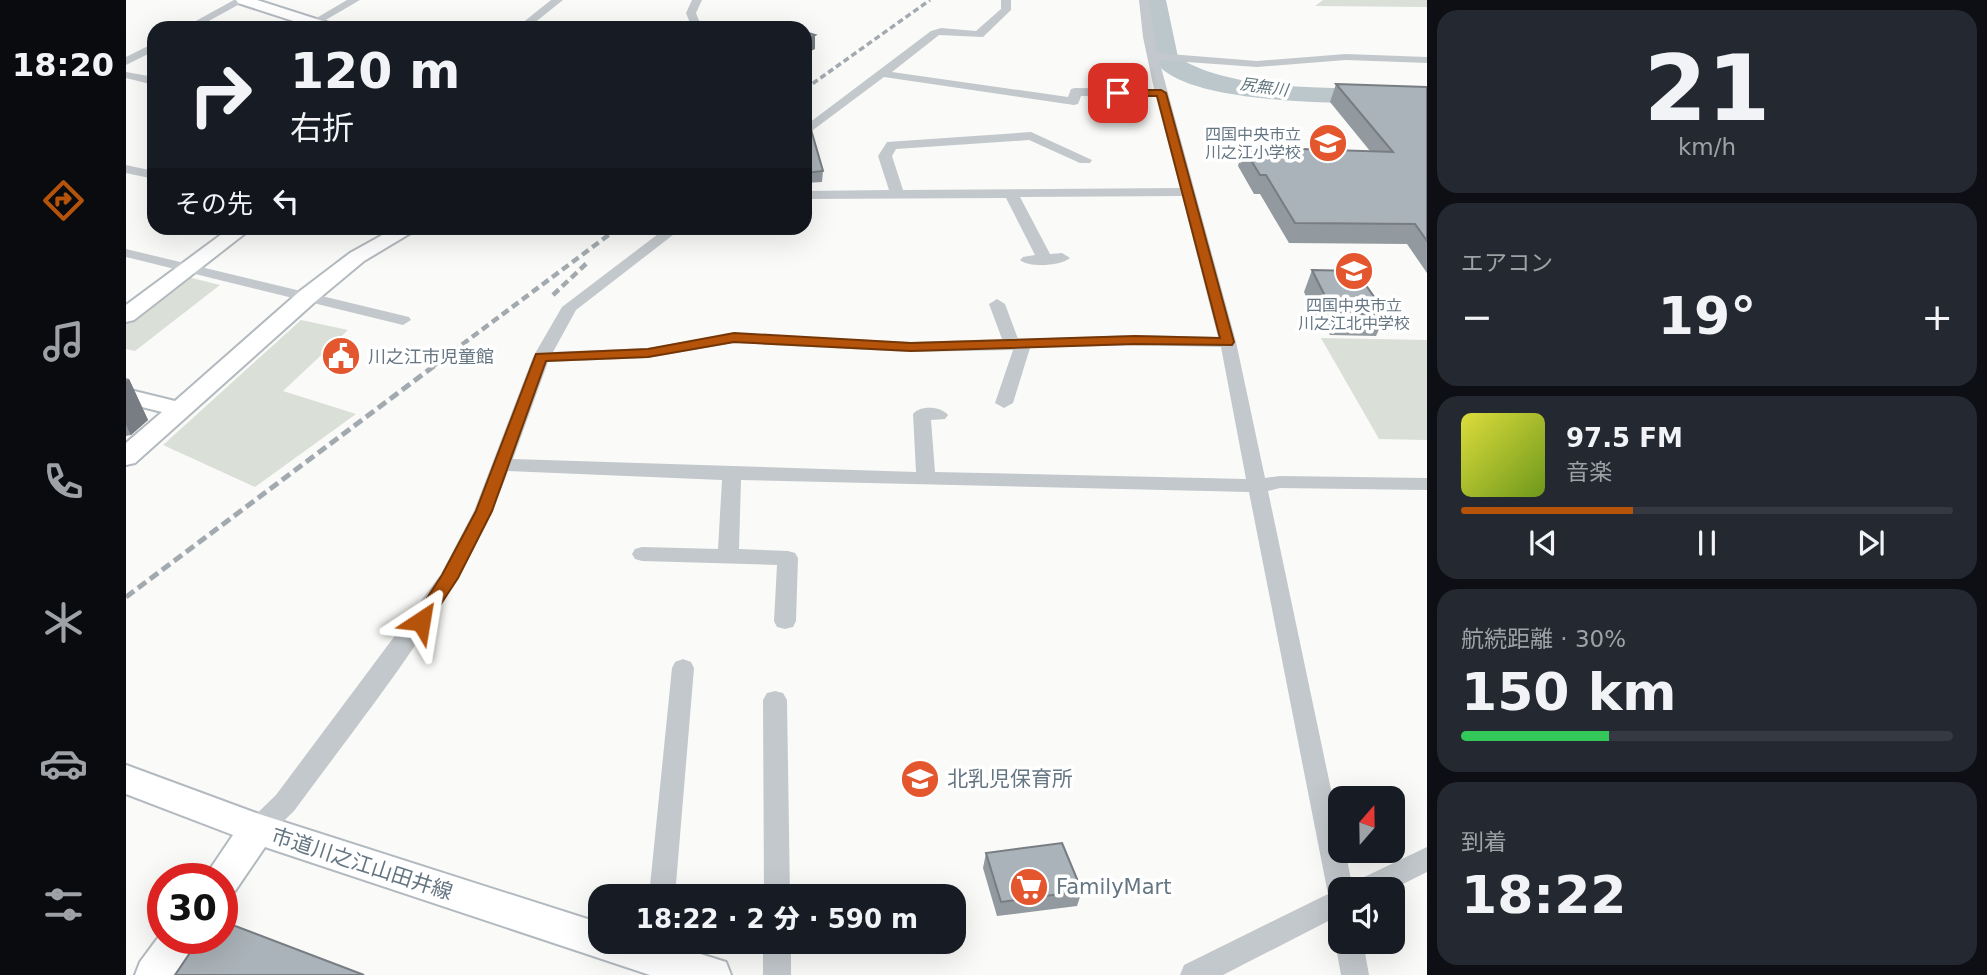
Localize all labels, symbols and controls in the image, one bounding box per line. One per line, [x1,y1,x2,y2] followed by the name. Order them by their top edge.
[1644,36,1770,141] text: 21
[290,43,460,100] text: 120 m
[12,46,114,84] text: 18:20
[175,49,266,140] icon: right
[1088,63,1148,123] pin
[1099,74,1137,112] icon: arrive
[1239,74,1291,100] water label: 尻無川
[290,109,354,147] text: 右折
[1307,122,1349,164] school or university icon: 四国中央市立 川之江小学校
[1205,125,1301,162] place label: 四国中央市立 川之江小学校
[1678,134,1736,160] text: km/h
[39,176,88,225] icon: directions
[267,182,305,220] icon: left
[175,189,253,219] text: その先
[1333,250,1375,292] school or university icon: 四国中央市立 川之江北中学校
[1461,250,1553,276] text: エアコン
[1658,286,1756,346] text: 19°
[1461,295,1493,339] text: −
[1921,295,1953,339] text: +
[1298,296,1410,333] place label: 四国中央市立 川之江北中学校
[39,317,88,366] icon: music
[320,335,362,377] public building icon: 川之江市児童館
[368,346,494,367] place label: 川之江市児童館
[1566,423,1683,453] text: 97.5 FM
[39,457,88,506] icon: phone
[1566,459,1612,485] text: 音楽
[1524,524,1562,562] icon: previous
[1688,524,1726,562] icon: pause
[1852,524,1890,562] icon: next
[384,584,458,658] position arrow
[39,598,88,647] icon: climate
[1461,626,1626,652] text: 航続距離 · 30%
[1461,662,1676,722] text: 150 km
[39,739,88,788] icon: car
[899,758,941,800] school or university icon: 北乳児保育所
[947,767,1073,791] place label: 北乳児保育所
[1328,786,1405,863] north arrow
[1328,786,1405,954] map controls
[268,823,456,905] street label: 市道川之江山田井線
[1461,829,1507,855] text: 到着
[147,863,238,954] speed limit sign: 30
[1461,865,1627,925] text: 18:22
[1008,866,1050,908] supermarket icon: FamilyMart
[1056,875,1171,899] place label: FamilyMart
[1328,877,1405,954] button: sound
[39,880,88,929] icon: filters
[636,904,918,934] text: 18:22 · 2 分 · 590 m

